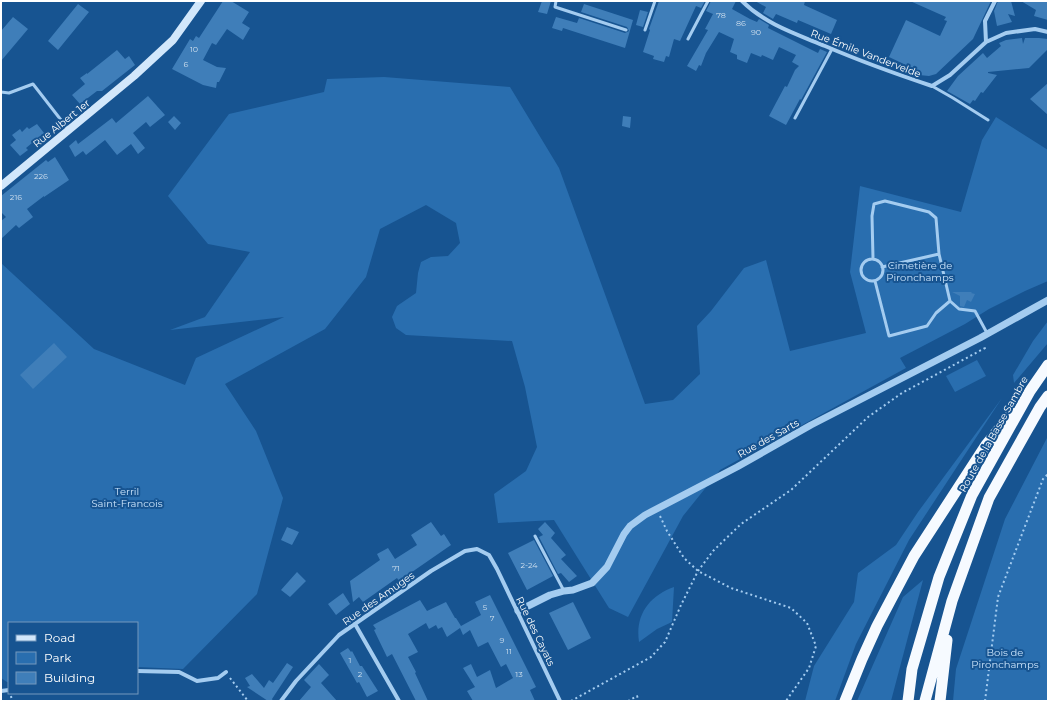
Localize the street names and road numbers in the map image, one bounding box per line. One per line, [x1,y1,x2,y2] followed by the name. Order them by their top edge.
[809,26,923,80] street label: Rue Émile Vandervelde
[30,96,93,150] street label: Rue Albert 1er
[956,374,1031,495] street label: Route de la Basse Sambre
[735,416,801,461] street label: Rue des Sarts
[340,569,417,628] street label: Rue des Amuges
[513,594,558,668] street label: Rue des Cayats

